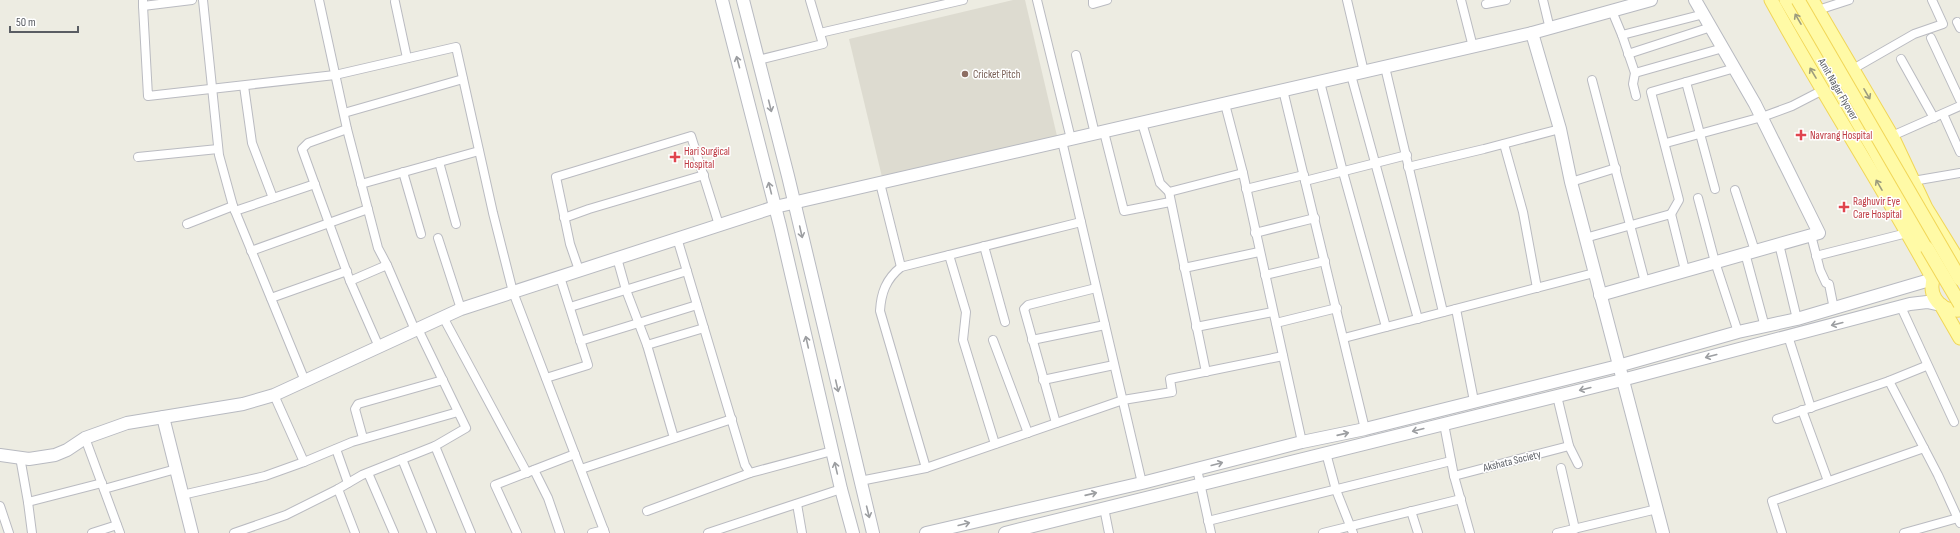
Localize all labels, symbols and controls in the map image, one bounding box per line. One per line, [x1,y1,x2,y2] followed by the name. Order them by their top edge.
[10,8,78,34] scale bar
[1793,14,1801,26] one-way arrow
[16,15,36,30] text: 50 m
[1815,55,1861,122] street label: Amit Nagar Flyover
[734,56,741,69] one-way arrow
[1808,67,1816,79] one-way arrow
[973,68,1021,81] place label: Cricket Pitch
[960,69,970,79] marker: Cricket Pitch
[1864,88,1872,100] one-way arrow
[767,99,774,112] one-way arrow
[1795,129,1807,141] marker: Navrang Hospital
[1810,129,1872,142] place label: Navrang Hospital
[684,145,730,171] place label: Hari Surgical Hospital
[669,151,681,163] marker: Hari Surgical Hospital
[1875,179,1883,191] one-way arrow
[766,182,774,195] one-way arrow
[1853,195,1902,221] place label: Raghuvir Eye Care Hospital
[1838,201,1850,213] marker: Raghuvir Eye Care Hospital
[797,225,805,238] one-way arrow
[1831,321,1844,328] one-way arrow
[802,335,810,348] one-way arrow
[1705,353,1718,360] one-way arrow
[834,379,842,392] one-way arrow
[1579,386,1592,394] one-way arrow
[1412,427,1425,435] one-way arrow
[1337,430,1350,438] one-way arrow
[1481,447,1543,475] street label: Akshata Society
[1210,460,1223,467] one-way arrow
[831,462,839,475] one-way arrow
[1084,490,1097,498] one-way arrow
[864,505,872,518] one-way arrow
[957,519,970,527] one-way arrow

